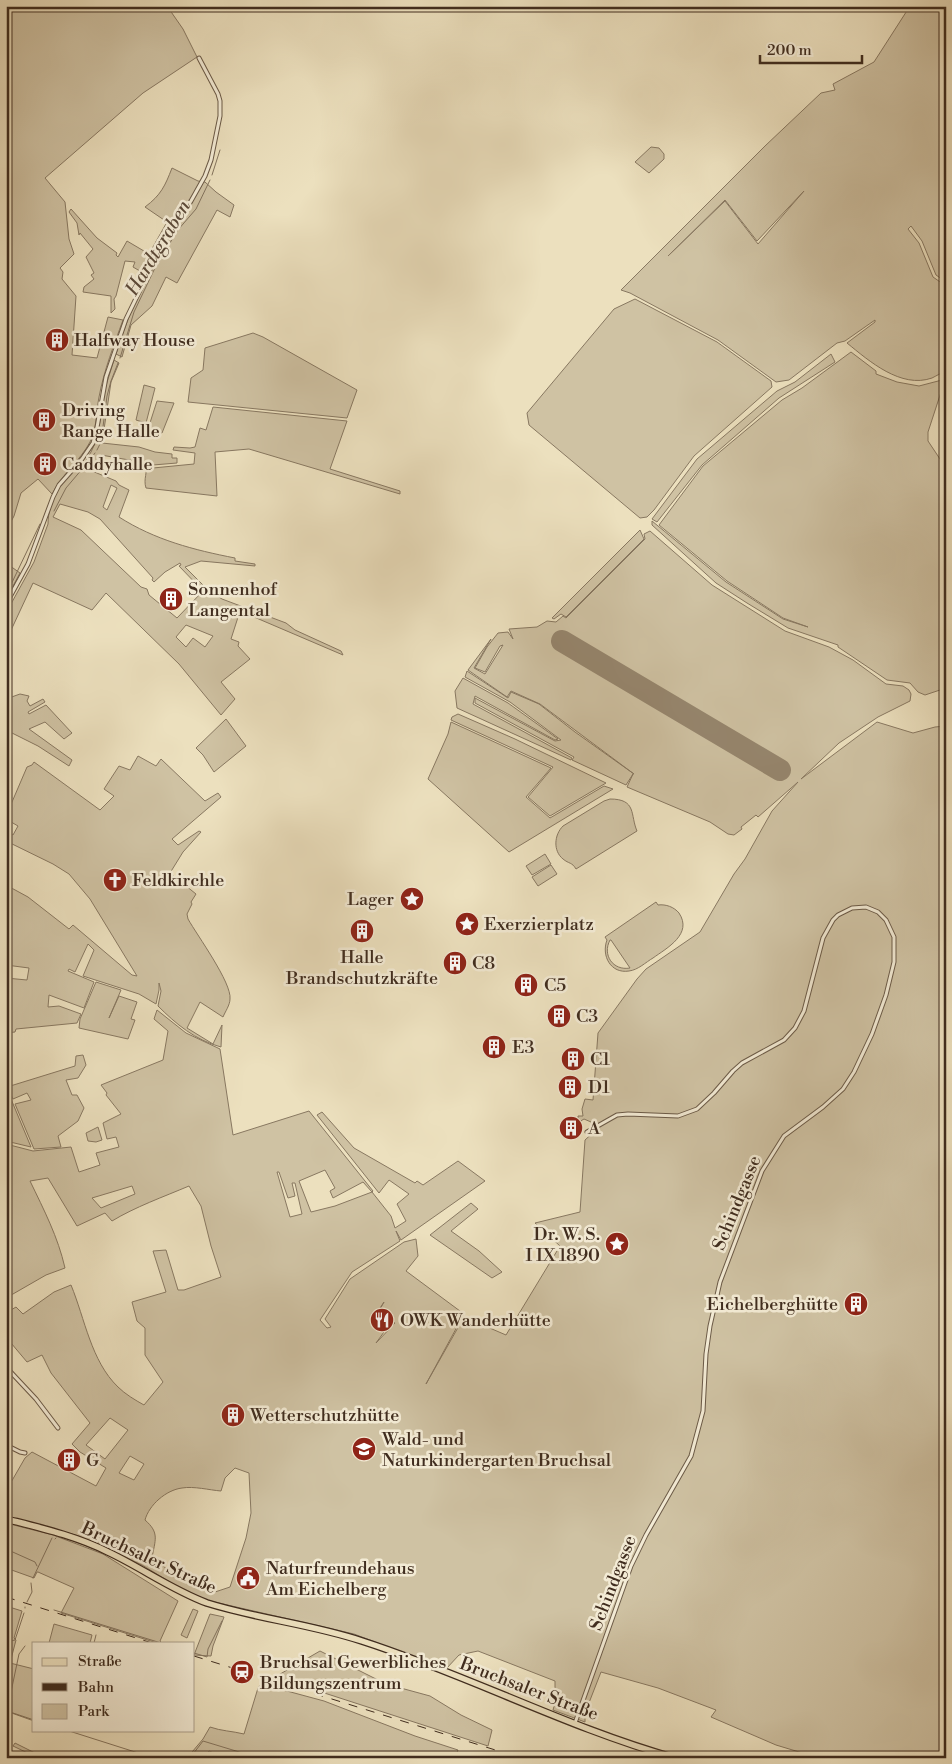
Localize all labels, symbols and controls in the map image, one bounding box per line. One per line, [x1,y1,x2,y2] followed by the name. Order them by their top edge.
[760,32,862,64] scale bar
[767,41,812,60] text: 200 m
[120,195,196,301] water label: Hardtgraben
[44,327,70,353] building icon: Halfway House
[74,329,195,352] place label: Halfway House
[62,399,160,443] place label: Driving Range Halle
[31,407,57,433] building icon: Driving Range Halle
[32,451,58,477] building icon: Caddyhalle
[62,453,152,476] place label: Caddyhalle
[188,578,278,622] place label: Sonnenhof Langental
[158,586,184,612] building icon: Sonnenhof Langental
[102,867,128,893] church icon: Feldkirchle
[132,869,224,892] place label: Feldkirchle
[399,886,425,912] place icon: Lager
[347,888,394,911] place label: Lager
[454,911,480,937] place icon: Exerzierplatz
[484,913,594,936] place label: Exerzierplatz
[349,918,375,944] building icon: Halle Brandschutzkräfte
[285,946,438,990] place label: Halle Brandschutzkräfte
[442,950,468,976] building icon: C8
[472,952,495,975] place label: C8
[513,972,539,998] building icon: C5
[544,974,566,997] place label: C5
[546,1003,572,1029] building icon: C3
[576,1005,598,1028] place label: C3
[481,1034,507,1060] building icon: E3
[512,1036,534,1059] place label: E3
[560,1046,586,1072] building icon: C1
[590,1048,610,1071] place label: C1
[557,1074,583,1100] building icon: D1
[588,1076,610,1099] place label: D1
[558,1115,584,1141] building icon: A
[587,1117,601,1140] place label: A
[708,1152,766,1254] street label: Schindgasse
[526,1223,600,1267] place label: Dr. W. S. I IX 1890
[604,1231,630,1257] place icon: Dr. W. S. I IX 1890
[843,1291,869,1317] building icon: Eichelberghütte
[707,1293,838,1316] place label: Eichelberghütte
[369,1307,395,1333] restaurant icon: OWK Wanderhütte
[400,1309,551,1332] place label: OWK Wanderhütte
[220,1402,246,1428] building icon: Wetterschutzhütte
[249,1404,399,1427] place label: Wetterschutzhütte
[381,1428,612,1472] place label: Wald- und Naturkindergarten Bruchsal
[351,1436,377,1462] school or university icon: Wald- und Naturkindergarten Bruchsal
[56,1447,82,1473] building icon: G
[86,1449,100,1472] place label: G
[77,1516,220,1599] street label: Bruchsaler Straße
[584,1532,642,1634] street label: Schindgasse
[265,1557,415,1601] place label: Naturfreundehaus Am Eichelberg
[235,1565,261,1591] public building icon: Naturfreundehaus Am Eichelberg
[32,1642,195,1732] legend
[259,1651,447,1695] place label: Bruchsal Gewerbliches Bildungszentrum
[78,1652,122,1671] text: Straße
[456,1652,601,1726] street label: Bruchsaler Straße
[229,1659,255,1685] station icon: Bruchsal Gewerbliches Bildungszentrum
[77,1678,114,1697] text: Bahn
[78,1702,110,1721] text: Park

